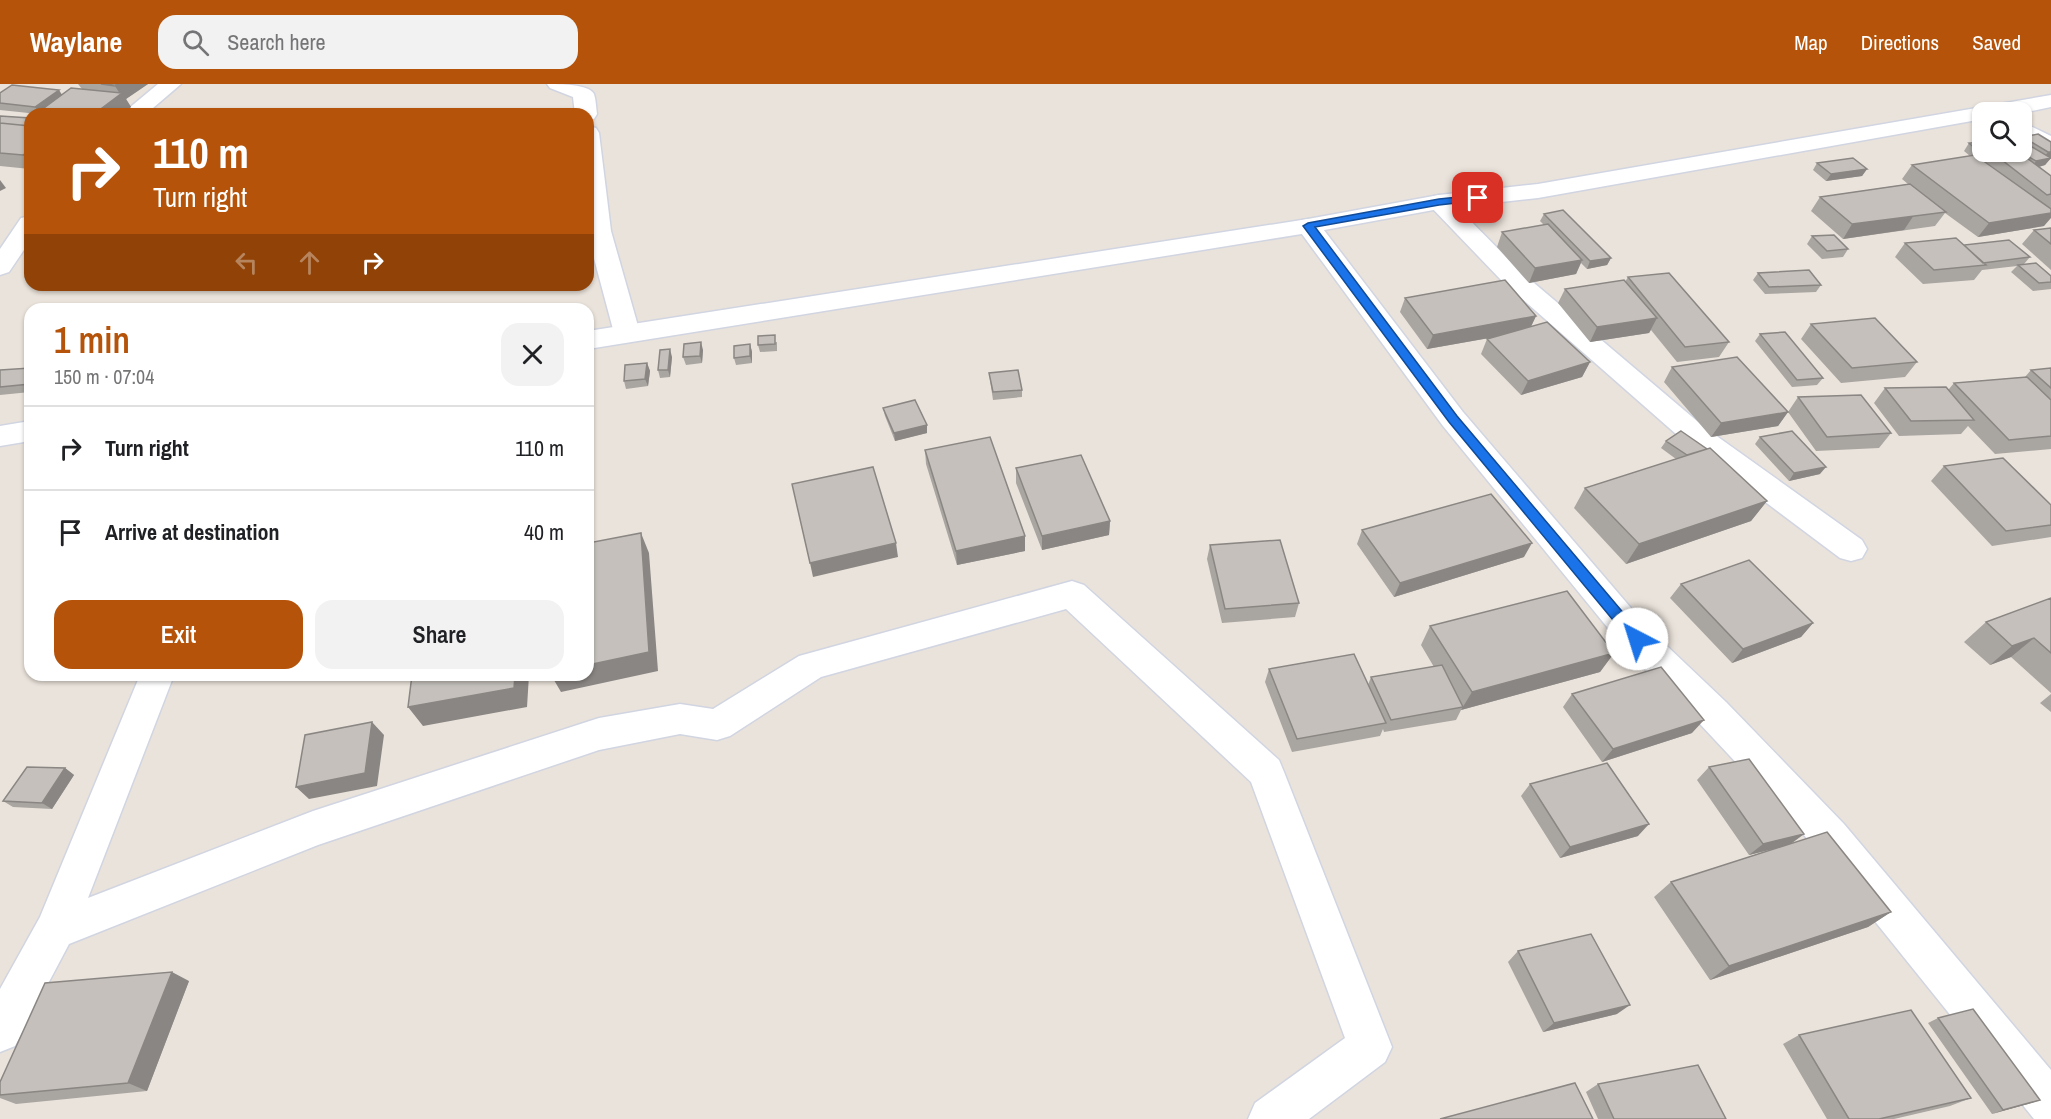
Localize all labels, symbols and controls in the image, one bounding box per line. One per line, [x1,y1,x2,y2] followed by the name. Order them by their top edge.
[158,15,578,69] search box
[30,23,122,61] text: Waylane
[179,26,212,59] icon: search
[227,27,326,57] text: Search here
[1794,28,1828,57] text: Map
[1861,28,1939,57] text: Directions
[1972,28,2021,57] text: Saved
[1972,102,2032,162] map controls
[1972,102,2032,162] button: search
[153,125,249,181] text: 110 m
[54,132,132,210] icon: right
[1452,172,1503,223] pin
[153,179,247,215] text: Turn right
[1461,181,1494,214] icon: arrive
[230,246,263,279] icon: left
[293,246,326,279] icon: ahead
[356,246,389,279] icon: right
[54,316,130,364] text: 1 min
[501,323,564,386] button: close
[54,363,154,390] text: 150 m · 07:04
[54,432,87,465] icon: right
[105,433,189,463] text: Turn right
[515,433,564,463] text: 110 m
[54,516,87,549] icon: arrive
[105,517,279,547] text: Arrive at destination
[524,517,564,547] text: 40 m
[54,600,303,669] button: Exit
[315,600,564,669] button: Share
[1605,607,1669,671] position arrow

